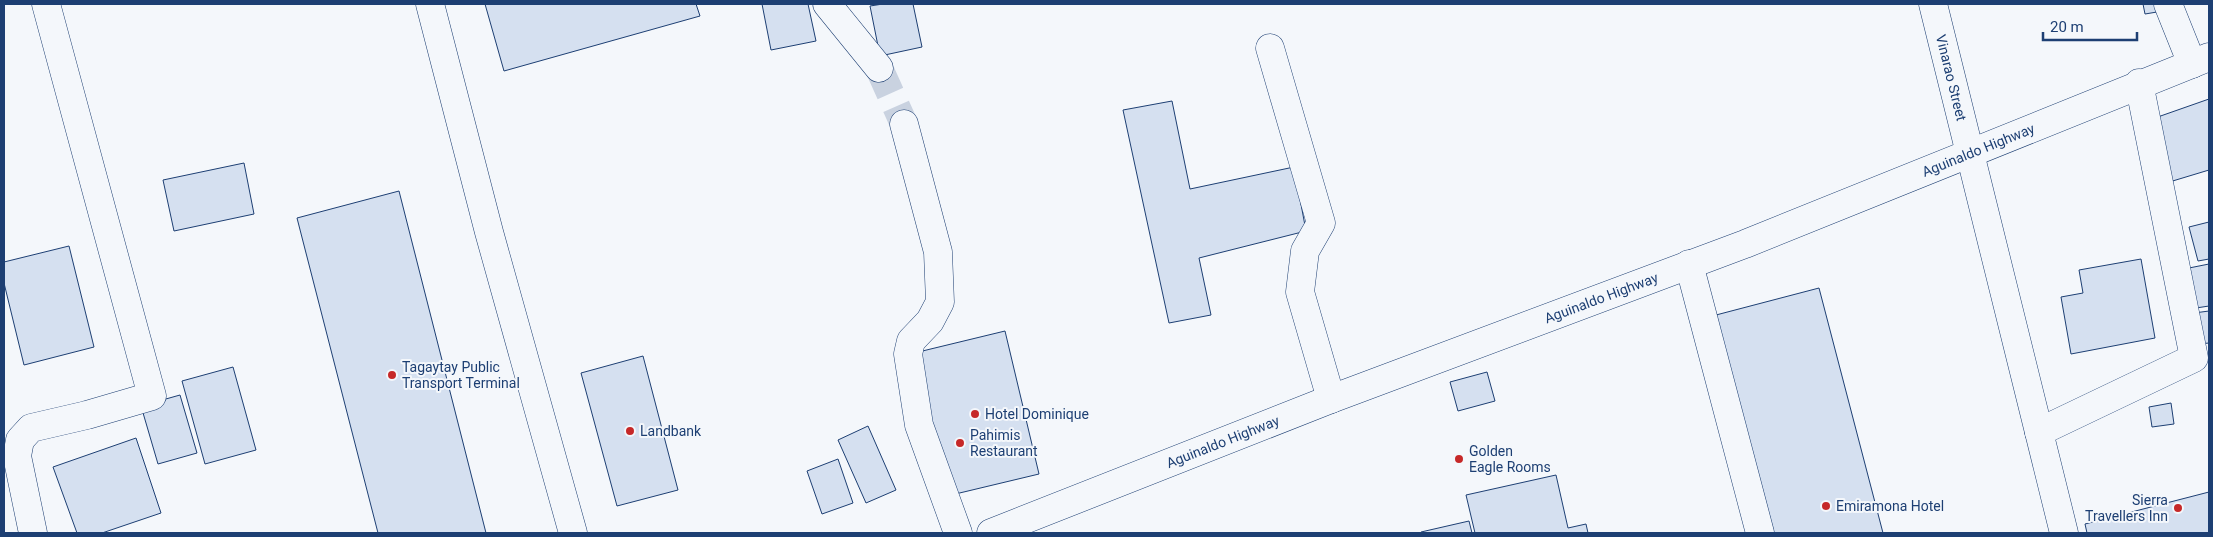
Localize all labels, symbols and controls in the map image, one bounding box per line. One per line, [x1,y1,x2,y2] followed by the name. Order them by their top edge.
[2043,10,2137,42] scale bar
[2050,18,2084,36] text: 20 m
[1933,33,1970,123] street label: Vinarao Street
[1920,120,2037,180] street label: Aguinaldo Highway
[1542,269,1661,326] street label: Aguinaldo Highway
[402,359,520,391] place label: Tagaytay Public Transport Terminal
[386,369,398,381] marker: Tagaytay Public Transport Terminal
[985,406,1089,422] place label: Hotel Dominique
[969,408,981,420] marker: Hotel Dominique
[1164,412,1282,471] street label: Aguinaldo Highway
[640,423,702,439] place label: Landbank
[624,425,636,437] marker: Landbank
[970,427,1038,459] place label: Pahimis Restaurant
[954,437,966,449] marker: Pahimis Restaurant
[1469,443,1551,475] place label: Golden Eagle Rooms
[1453,453,1465,465] marker: Golden Eagle Rooms
[2085,492,2168,524] place label: Sierra Travellers Inn
[1836,498,1944,514] place label: Emiramona Hotel
[1820,500,1832,512] marker: Emiramona Hotel
[2172,502,2184,514] marker: Sierra Travellers Inn

